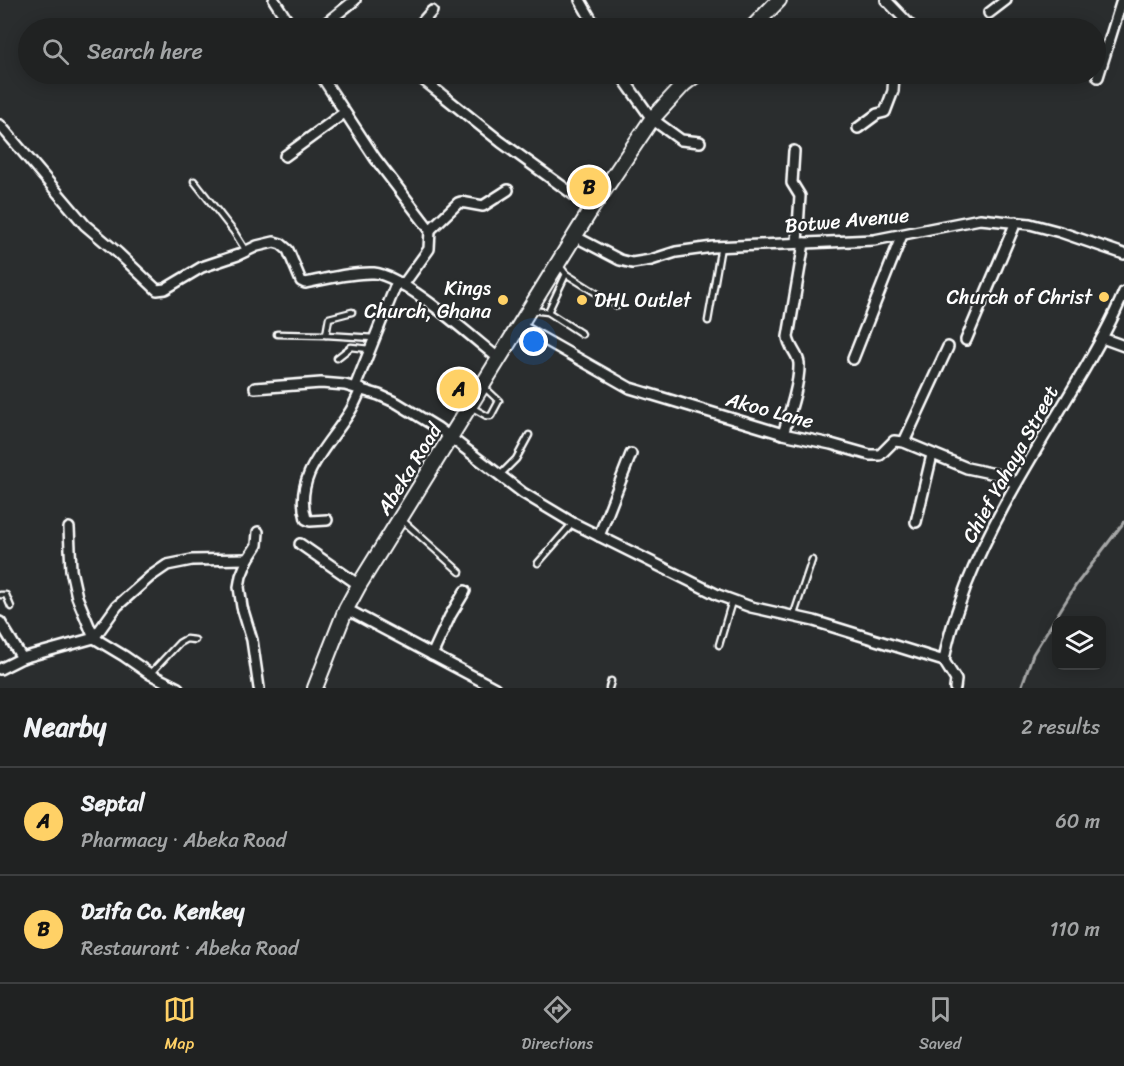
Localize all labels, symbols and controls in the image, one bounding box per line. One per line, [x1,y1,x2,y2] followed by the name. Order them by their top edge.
[18,18,1106,84] search box
[87,32,203,71] text: Search here
[39,35,72,68] icon: search
[570,164,608,210] pin: B
[783,198,911,243] street label: Botwe Avenue
[364,271,492,329] place label: Kings Church, Ghana
[946,280,1093,315] place label: Church of Christ
[594,283,692,318] place label: DHL Outlet
[1097,290,1111,304] marker: Church of Christ
[496,293,510,307] marker: Kings Church, Ghana
[575,293,589,307] marker: DHL Outlet
[519,327,548,356] your location
[440,366,478,412] pin: A
[952,379,1069,550] street label: Chief Yahaya Street
[721,382,818,439] street label: Akoo Lane
[367,415,452,523] street label: Abeka Road
[1052,616,1106,670] map controls
[1052,616,1106,670] button: layers
[24,704,106,750] text: Nearby
[1021,710,1100,745] text: 2 results
[81,784,145,823] text: Septal
[37,804,50,839] text: A
[1055,804,1100,839] text: 60 m
[81,823,286,858] text: Pharmacy · Abeka Road
[81,892,245,931] text: Dzifa Co. Kenkey
[37,912,50,947] text: B
[1050,912,1100,947] text: 110 m
[81,931,299,966] text: Restaurant · Abeka Road
[163,993,196,1058] tab: Map
[522,993,593,1058] tab: Directions
[919,993,961,1058] tab: Saved

